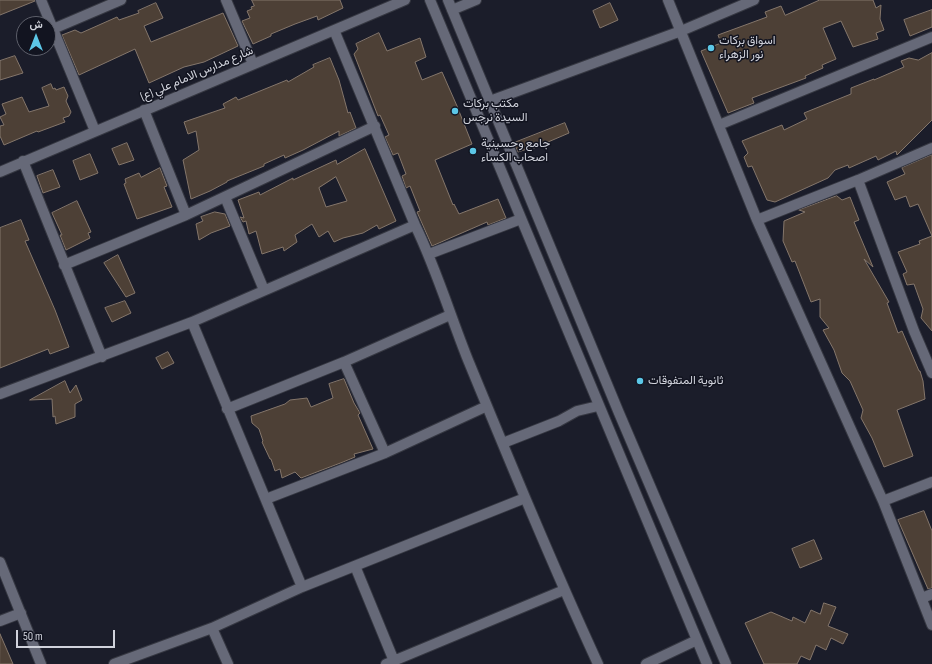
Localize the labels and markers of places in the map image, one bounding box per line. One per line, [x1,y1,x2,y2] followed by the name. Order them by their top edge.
[719,34,776,62] place label: اسواق بركات نور الزهراء
[706,43,716,53] marker: اسواق بركات نور الزهراء
[463,97,528,125] place label: مكتب بركات السيدة نرجس
[450,106,460,116] marker: مكتب بركات السيدة نرجس
[481,137,550,165] place label: جامع وحسينية اصحاب الكساء
[468,146,478,156] marker: جامع وحسينية اصحاب الكساء
[648,374,724,388] place label: ثانوية المتفوقات
[635,376,645,386] marker: ثانوية المتفوقات

